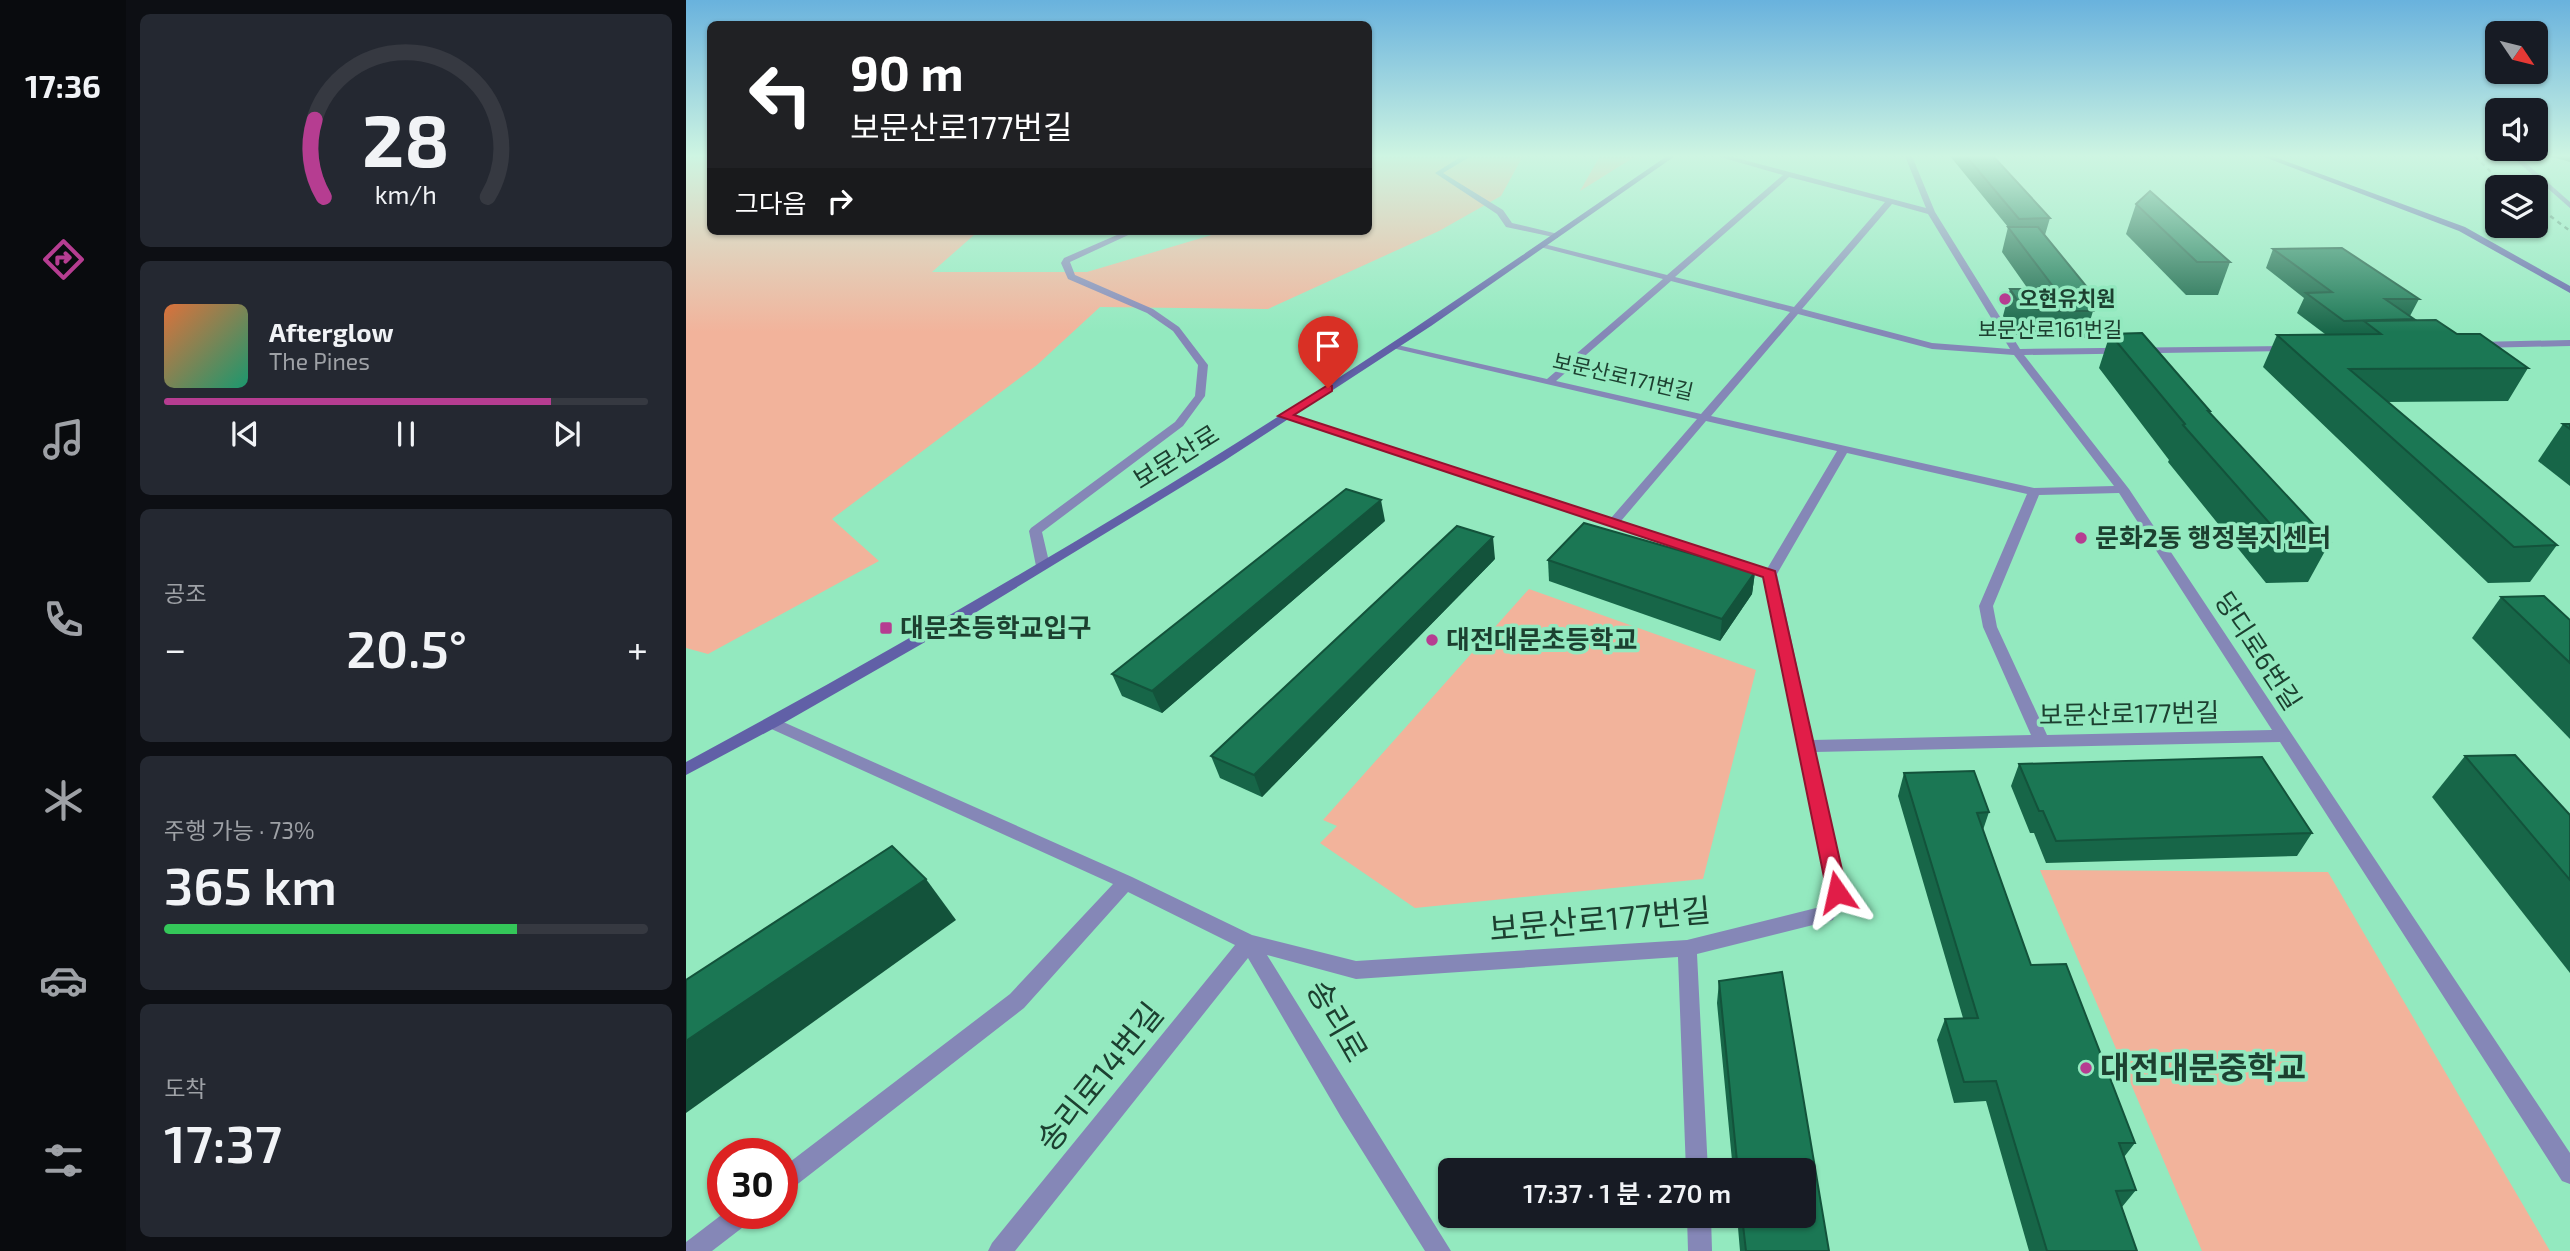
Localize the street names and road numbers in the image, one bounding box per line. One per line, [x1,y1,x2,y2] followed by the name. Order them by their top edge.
[1978,316,2122,341] street label: 보문산로161번길
[1551,347,1696,404] street label: 보문산로171번길
[1126,417,1224,494] street label: 보문산로
[2210,585,2309,715] street label: 당디로6번길
[2038,695,2219,730] street label: 보문산로177번길
[1488,889,1712,947] street label: 보문산로177번길
[1300,972,1377,1068] street label: 송리로
[1027,994,1170,1157] street label: 송리로14번길

